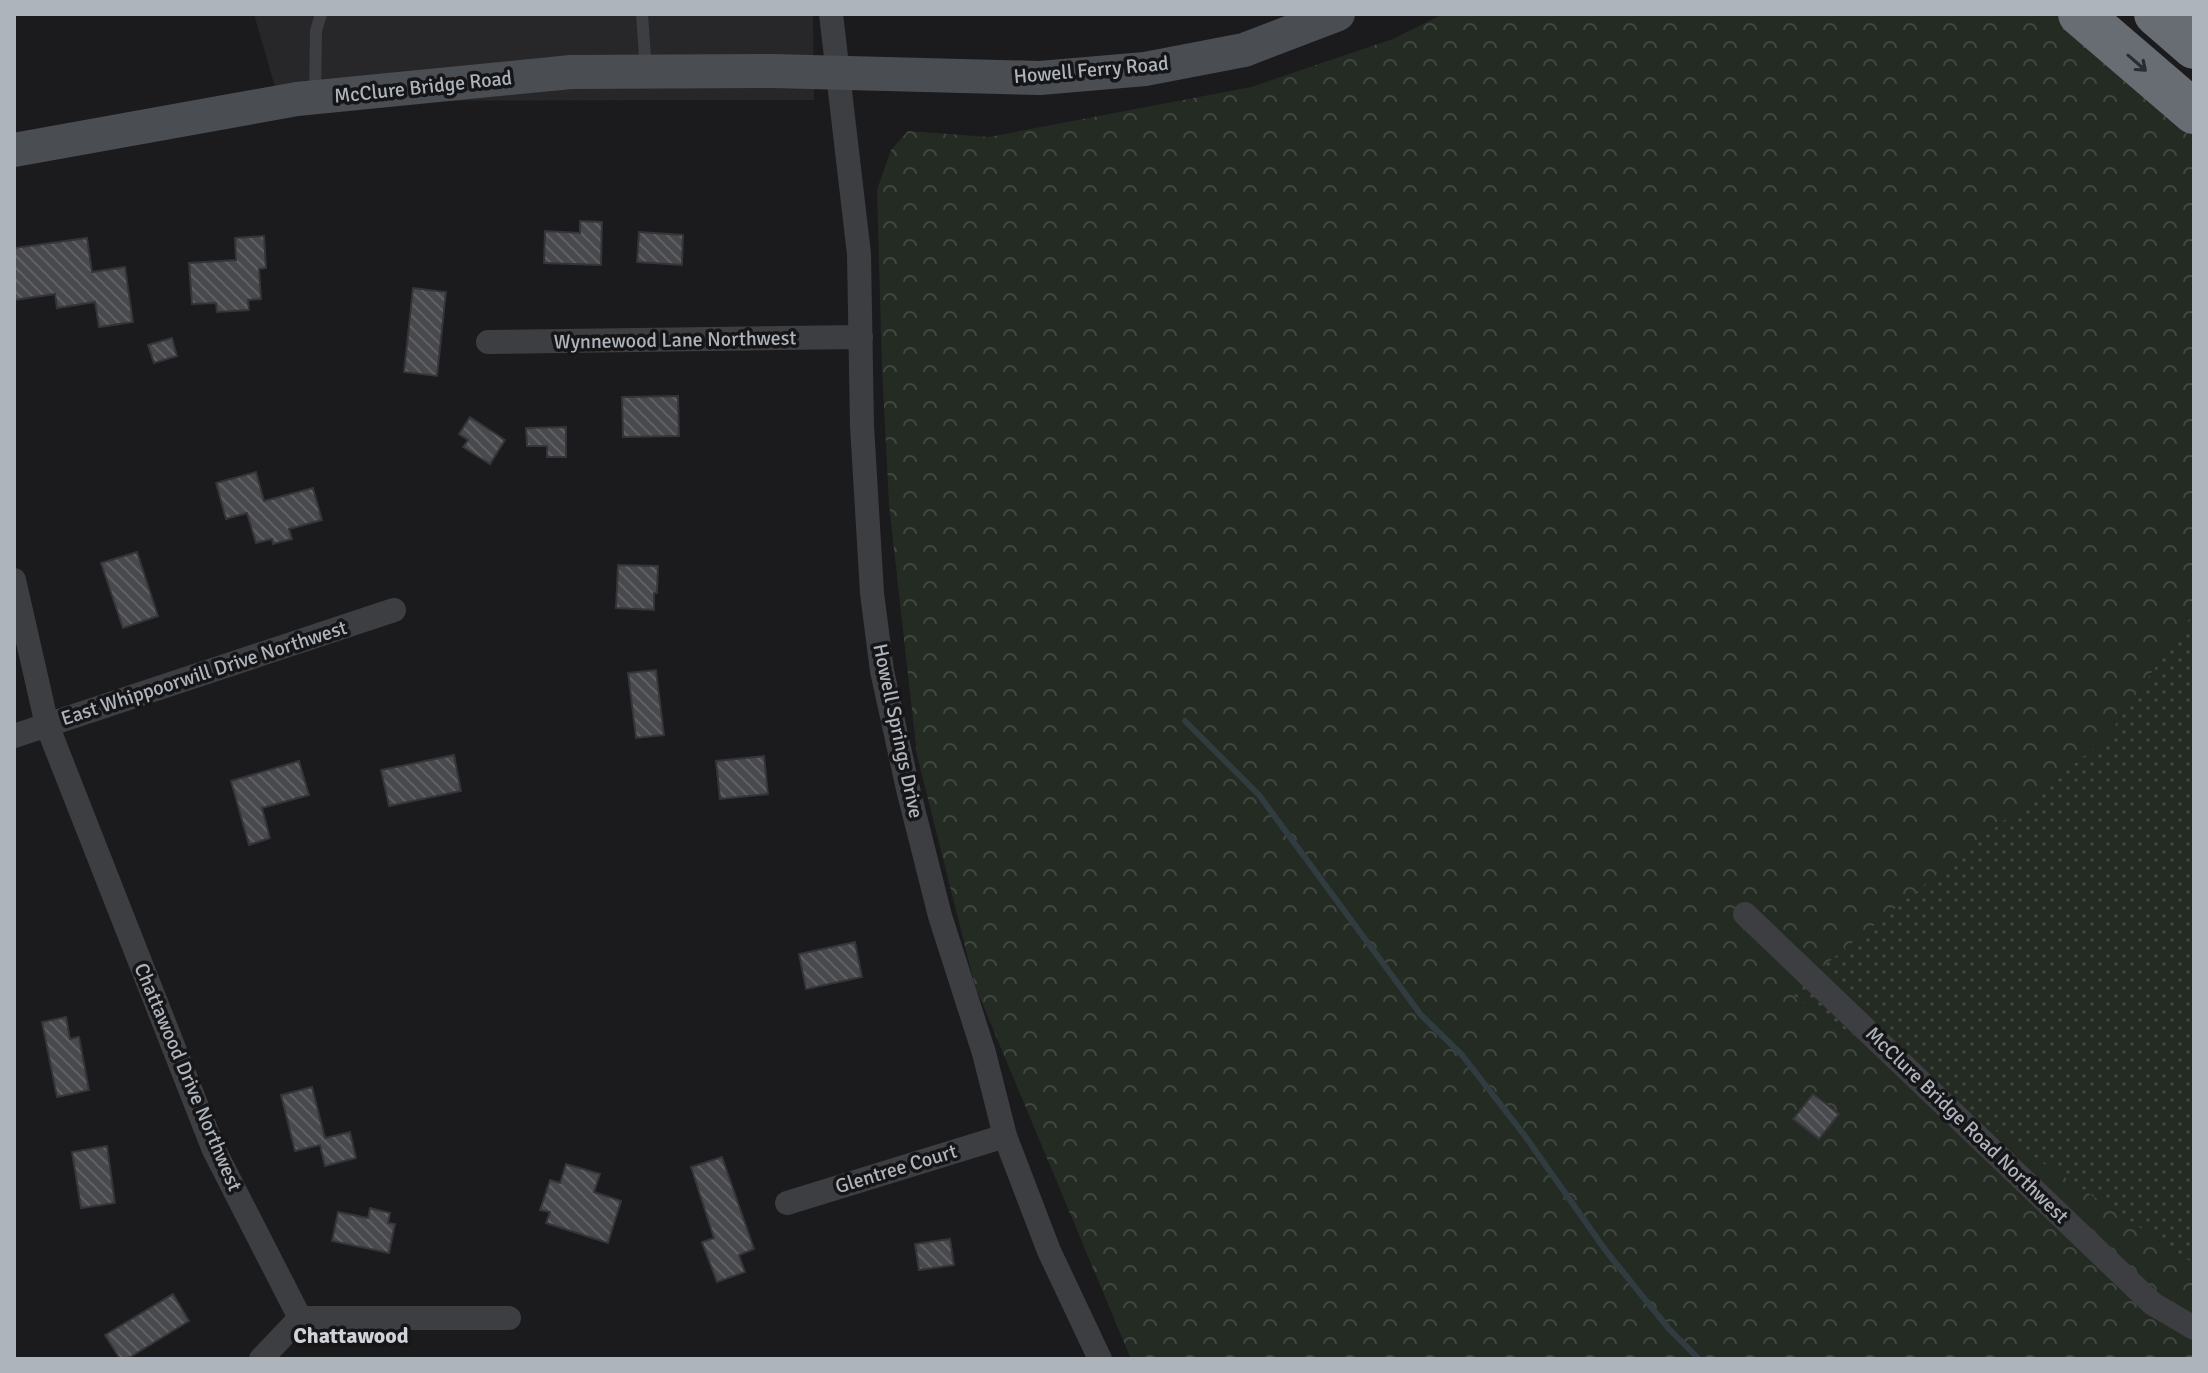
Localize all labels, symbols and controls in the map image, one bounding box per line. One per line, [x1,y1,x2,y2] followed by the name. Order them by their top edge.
[1012,51,1170,89] street label: Howell Ferry Road
[2126,54,2147,72] one-way arrow
[333,65,513,109] street label: McClure Bridge Road
[553,325,797,355] street label: Wynnewood Lane Northwest
[58,615,350,731] street label: East Whippoorwill Drive Northwest
[867,641,929,821] street label: Howell Springs Drive
[129,959,247,1195] street label: Chattawood Drive Northwest
[1860,1021,2074,1229] street label: McClure Bridge Road Northwest
[832,1139,960,1199] street label: Glentree Court
[293,1322,409,1349] district label: Chattawood

